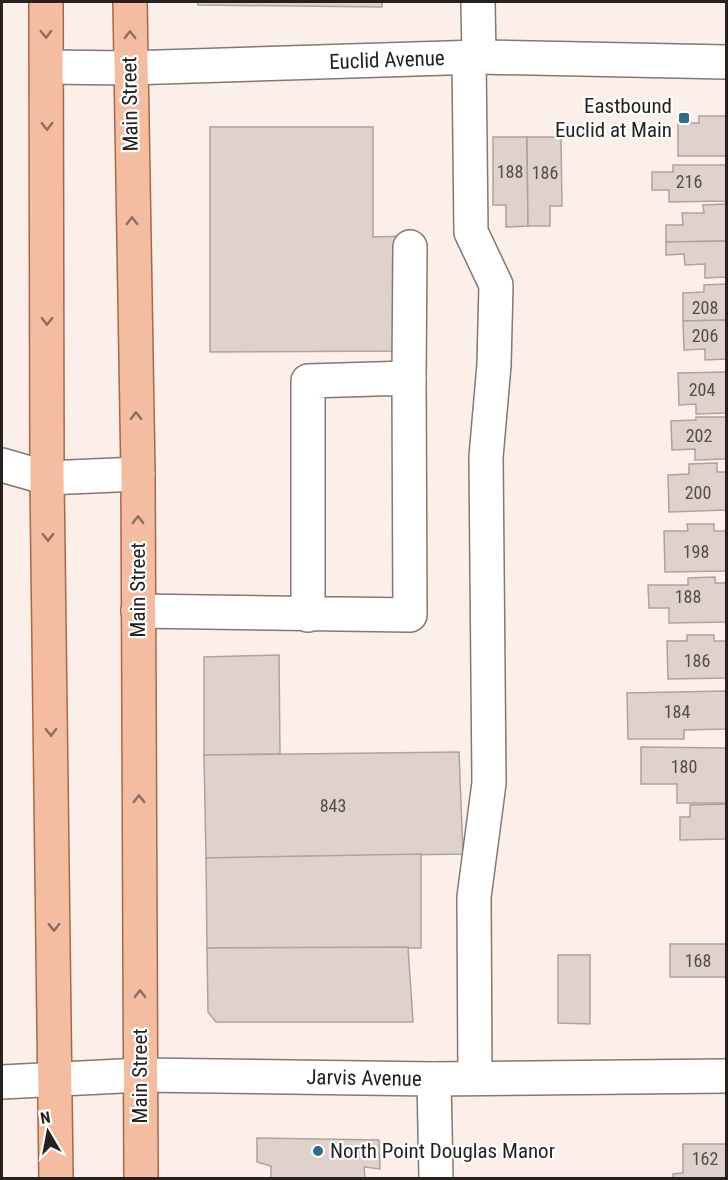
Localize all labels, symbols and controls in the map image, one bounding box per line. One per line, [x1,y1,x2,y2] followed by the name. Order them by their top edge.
[40,30,53,39] one-way arrow
[124,30,136,39] one-way arrow
[329,46,445,74] street label: Euclid Avenue
[117,56,143,152] street label: Main Street
[555,94,672,142] place label: Eastbound Euclid at Main
[677,111,691,125] marker: Eastbound Euclid at Main
[41,121,53,130] one-way arrow
[497,161,523,182] house number: 188
[532,162,558,183] house number: 186
[676,171,702,192] house number: 216
[126,216,139,225] one-way arrow
[692,297,718,318] house number: 208
[41,316,53,325] one-way arrow
[692,325,718,346] house number: 206
[689,379,715,400] house number: 204
[130,411,143,420] one-way arrow
[686,425,712,446] house number: 202
[685,482,711,503] house number: 200
[132,516,144,525] one-way arrow
[42,532,54,541] one-way arrow
[683,541,709,562] house number: 198
[126,543,150,637] street label: Main Street
[675,586,701,607] house number: 188
[684,650,710,671] house number: 186
[664,701,690,722] house number: 184
[45,727,57,736] one-way arrow
[671,756,697,777] house number: 180
[133,795,145,804] one-way arrow
[320,795,346,816] house number: 843
[48,922,60,931] one-way arrow
[685,950,711,971] house number: 168
[134,990,146,999] one-way arrow
[128,1029,152,1123] street label: Main Street
[306,1065,422,1091] street label: Jarvis Avenue
[18,1102,78,1162] north arrow
[39,1108,52,1128] text: N
[330,1139,555,1163] place label: North Point Douglas Manor
[311,1144,325,1158] marker: North Point Douglas Manor
[692,1148,718,1169] house number: 162

